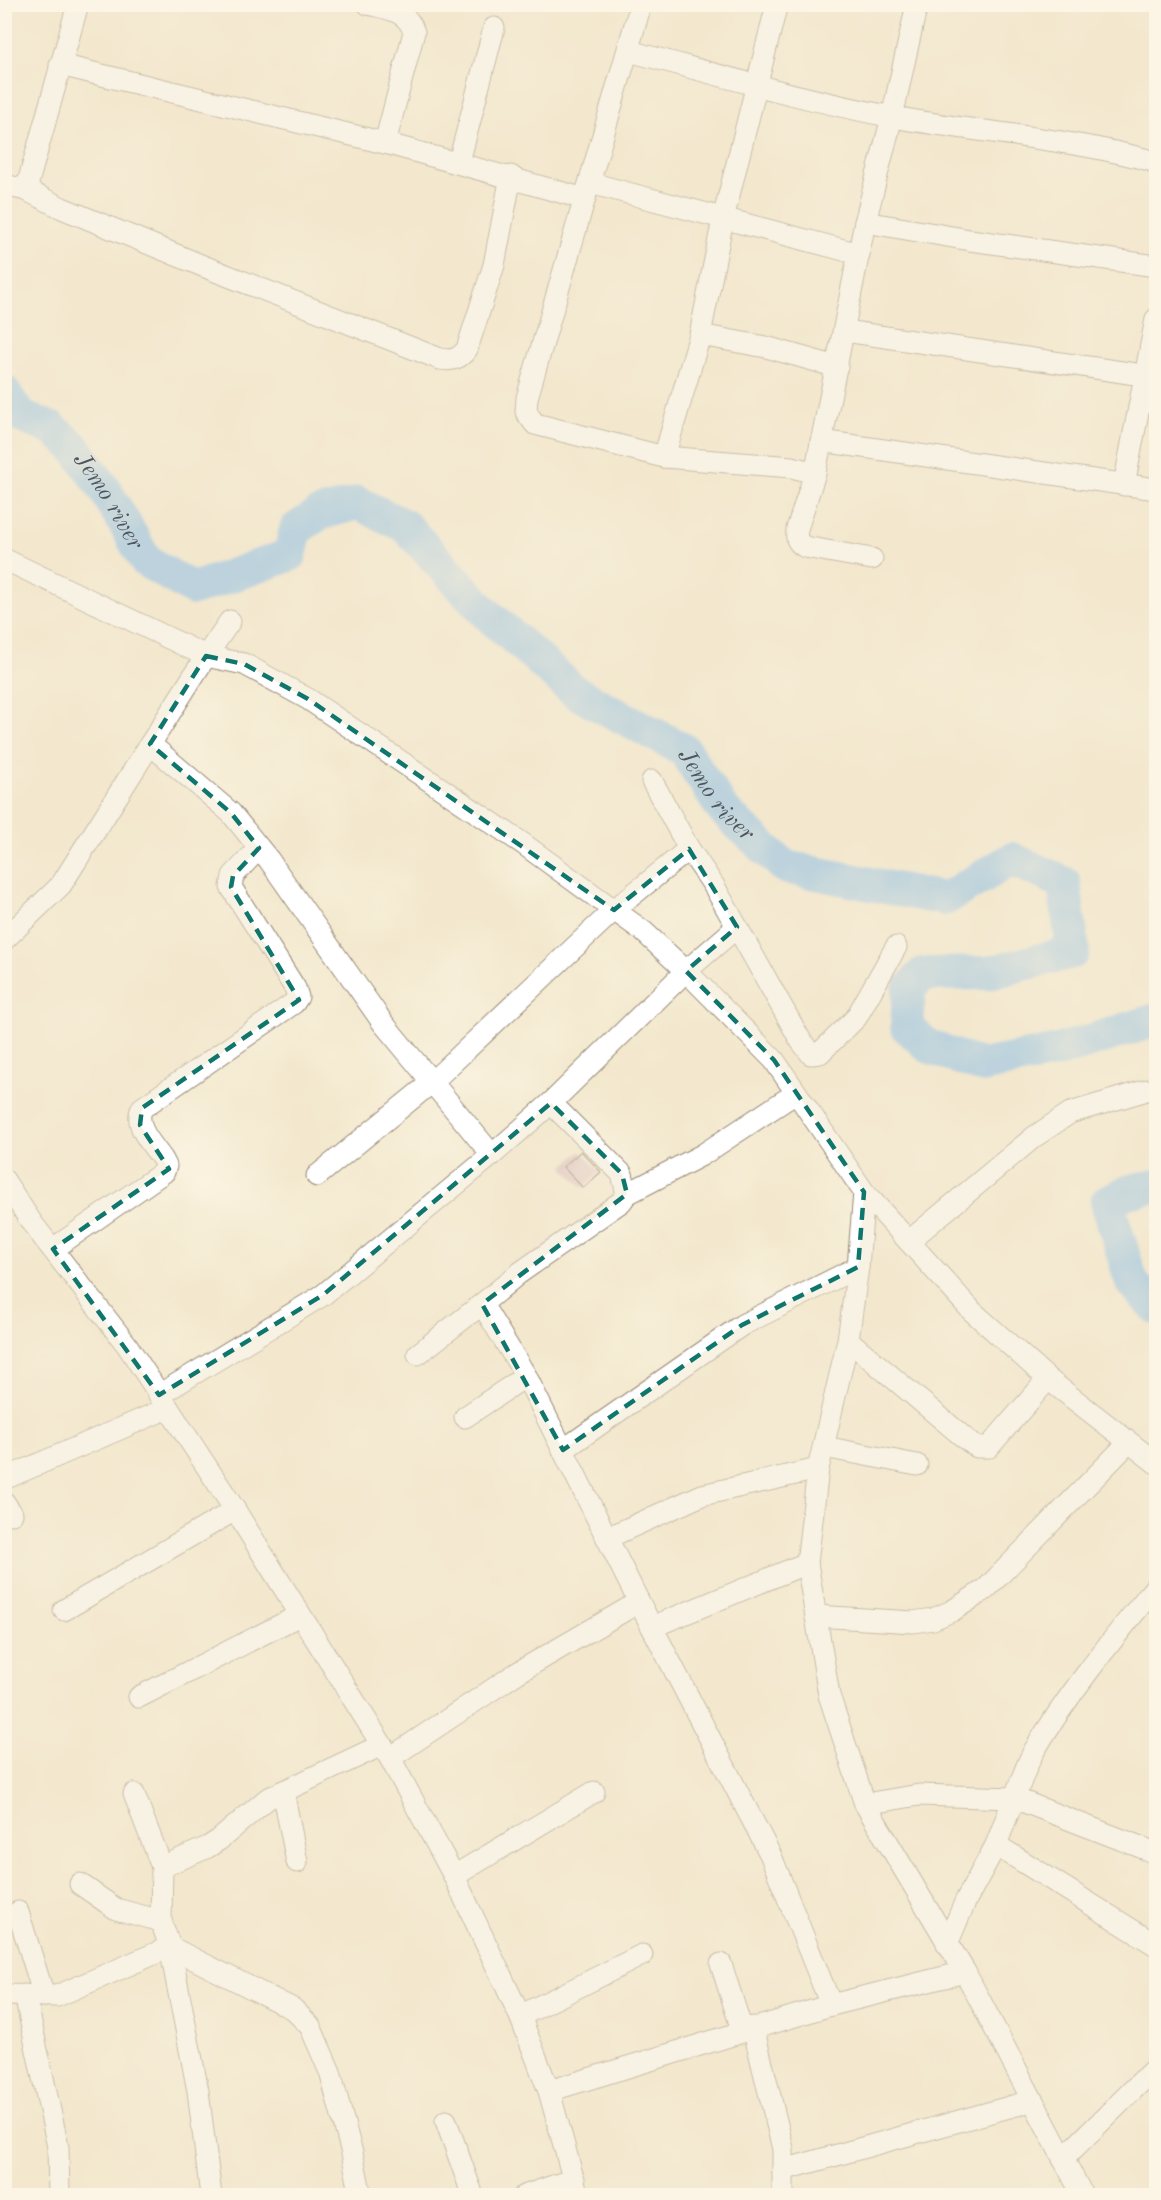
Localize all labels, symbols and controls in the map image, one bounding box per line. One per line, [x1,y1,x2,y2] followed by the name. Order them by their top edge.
[68,448,147,555] water label: Jemo river
[672,745,759,847] water label: Jemo river

